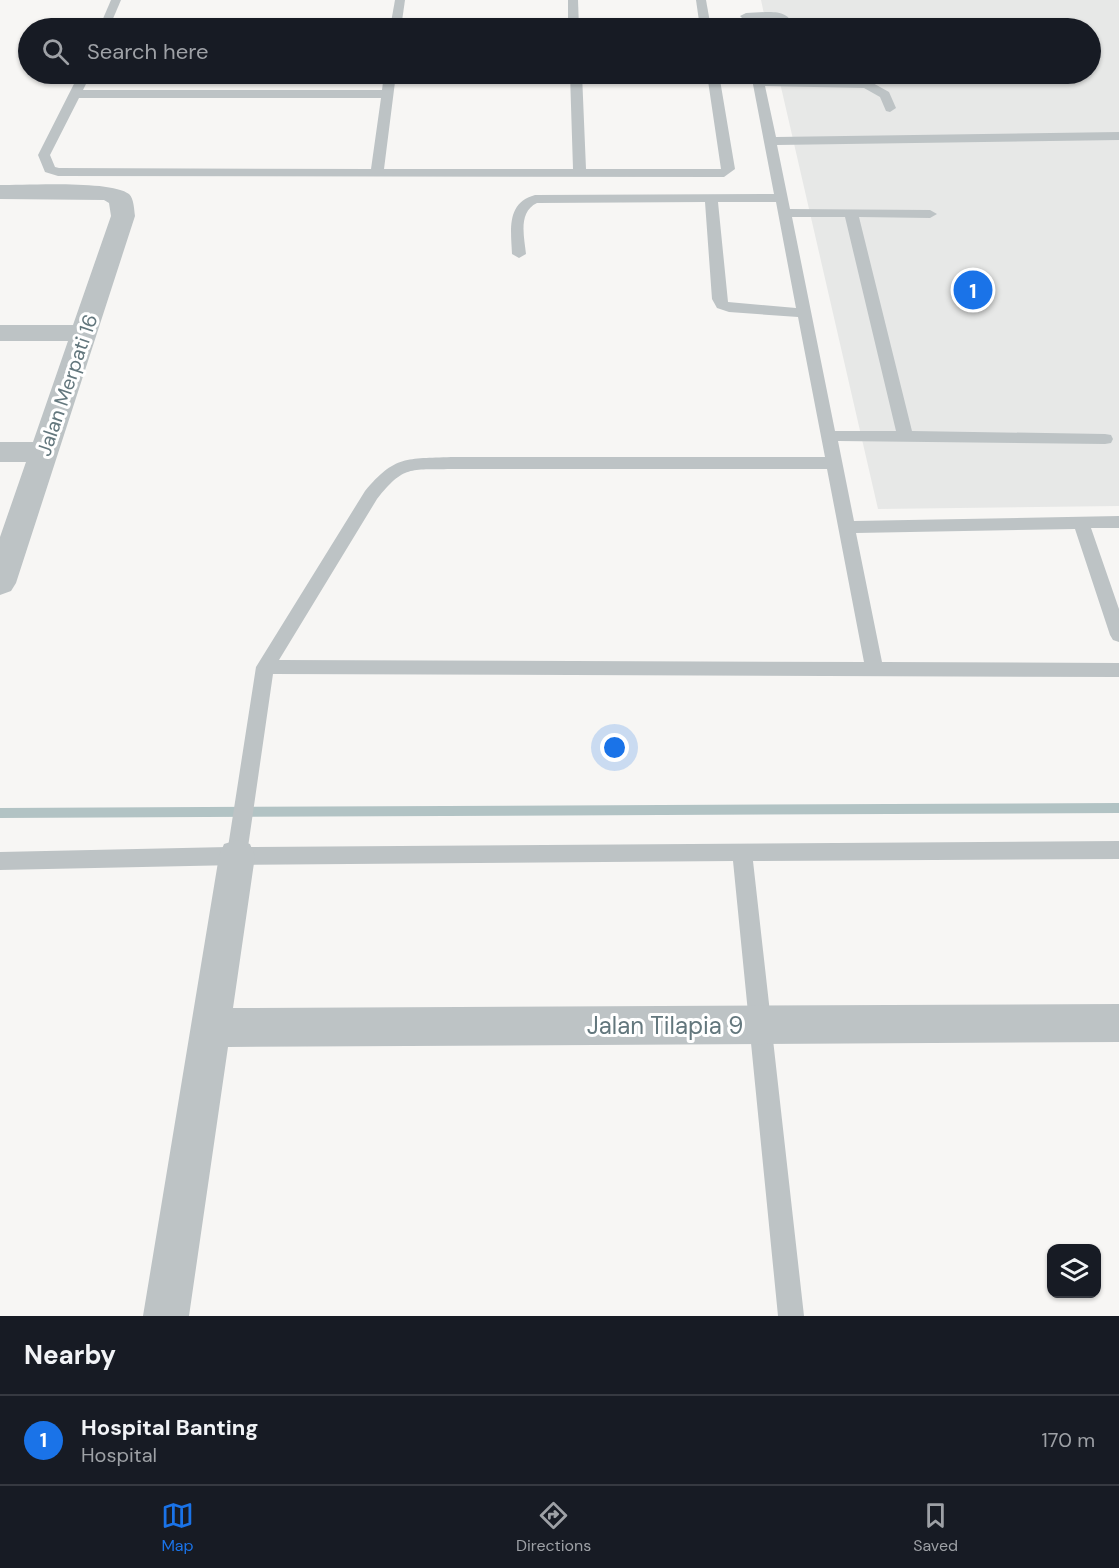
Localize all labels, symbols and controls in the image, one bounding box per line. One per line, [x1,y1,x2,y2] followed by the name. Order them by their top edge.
[18,18,1101,84] search box
[39,35,72,68] icon: search
[87,37,208,66] text: Search here
[954,268,992,312] pin: 1
[31,311,103,459] street label: Jalan Merpati 16
[600,733,629,762] your location
[587,1010,743,1041] street label: Jalan Tilapia 9
[1047,1244,1101,1298] map controls
[1047,1244,1101,1298] button: layers
[24,1338,116,1372] text: Nearby
[81,1413,258,1442] text: Hospital Banting
[40,1427,47,1453] text: 1
[1042,1427,1095,1453] text: 170 m
[81,1442,157,1468] text: Hospital
[161,1499,194,1556] tab: Map
[516,1499,591,1556] tab: Directions
[913,1499,958,1556] tab: Saved

